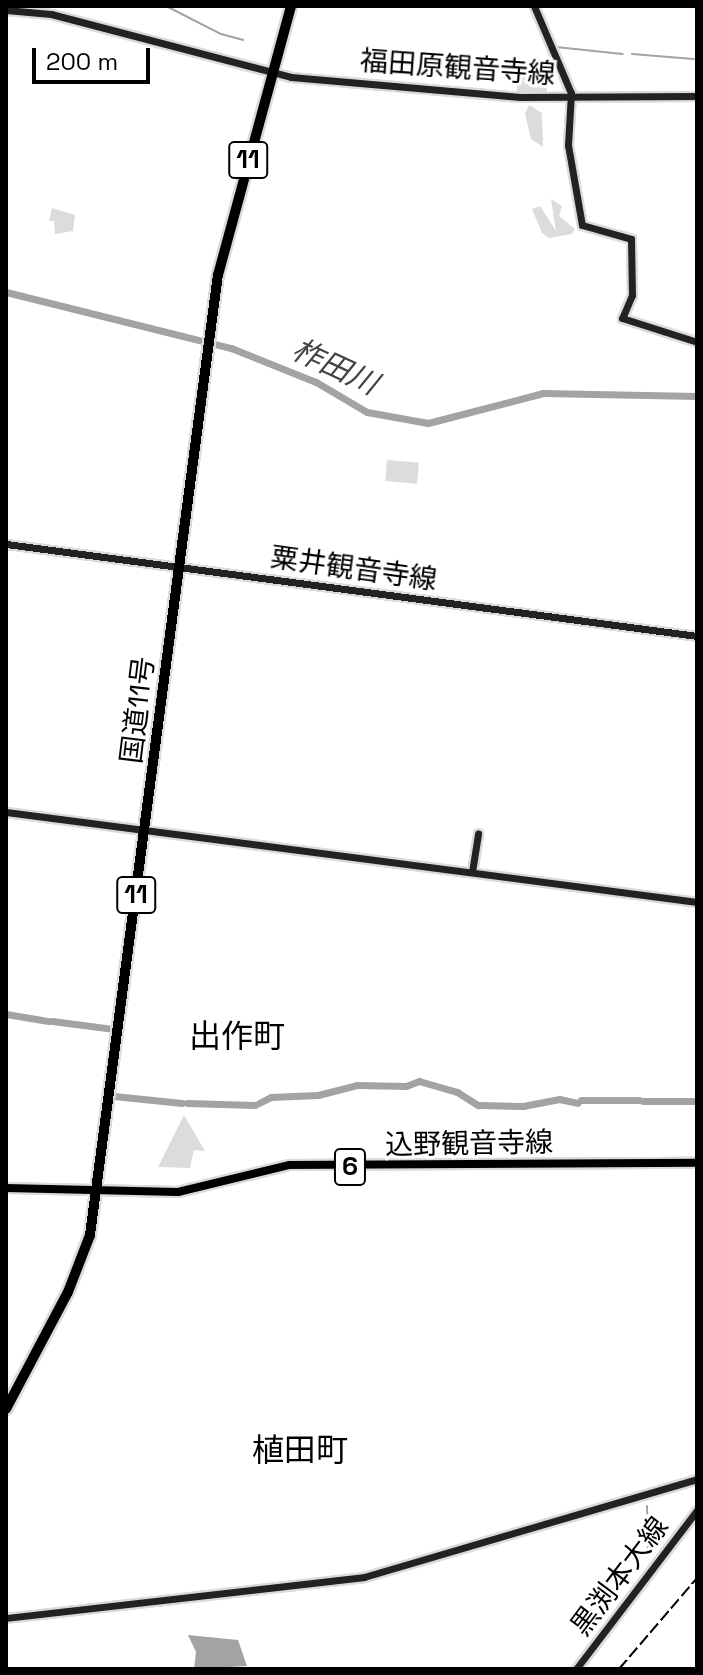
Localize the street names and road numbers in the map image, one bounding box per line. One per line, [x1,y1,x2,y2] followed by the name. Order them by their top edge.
[359,43,557,91] street label: 福田原観音寺線
[228,138,268,182] road number: 11
[268,540,440,596] street label: 粟井観音寺線
[114,655,160,765] street label: 国道11号
[116,873,156,917] road number: 11
[385,1125,553,1161] street label: 込野観音寺線
[332,1145,368,1189] road number: 6
[563,1510,675,1642] street label: 黒渕本大線

